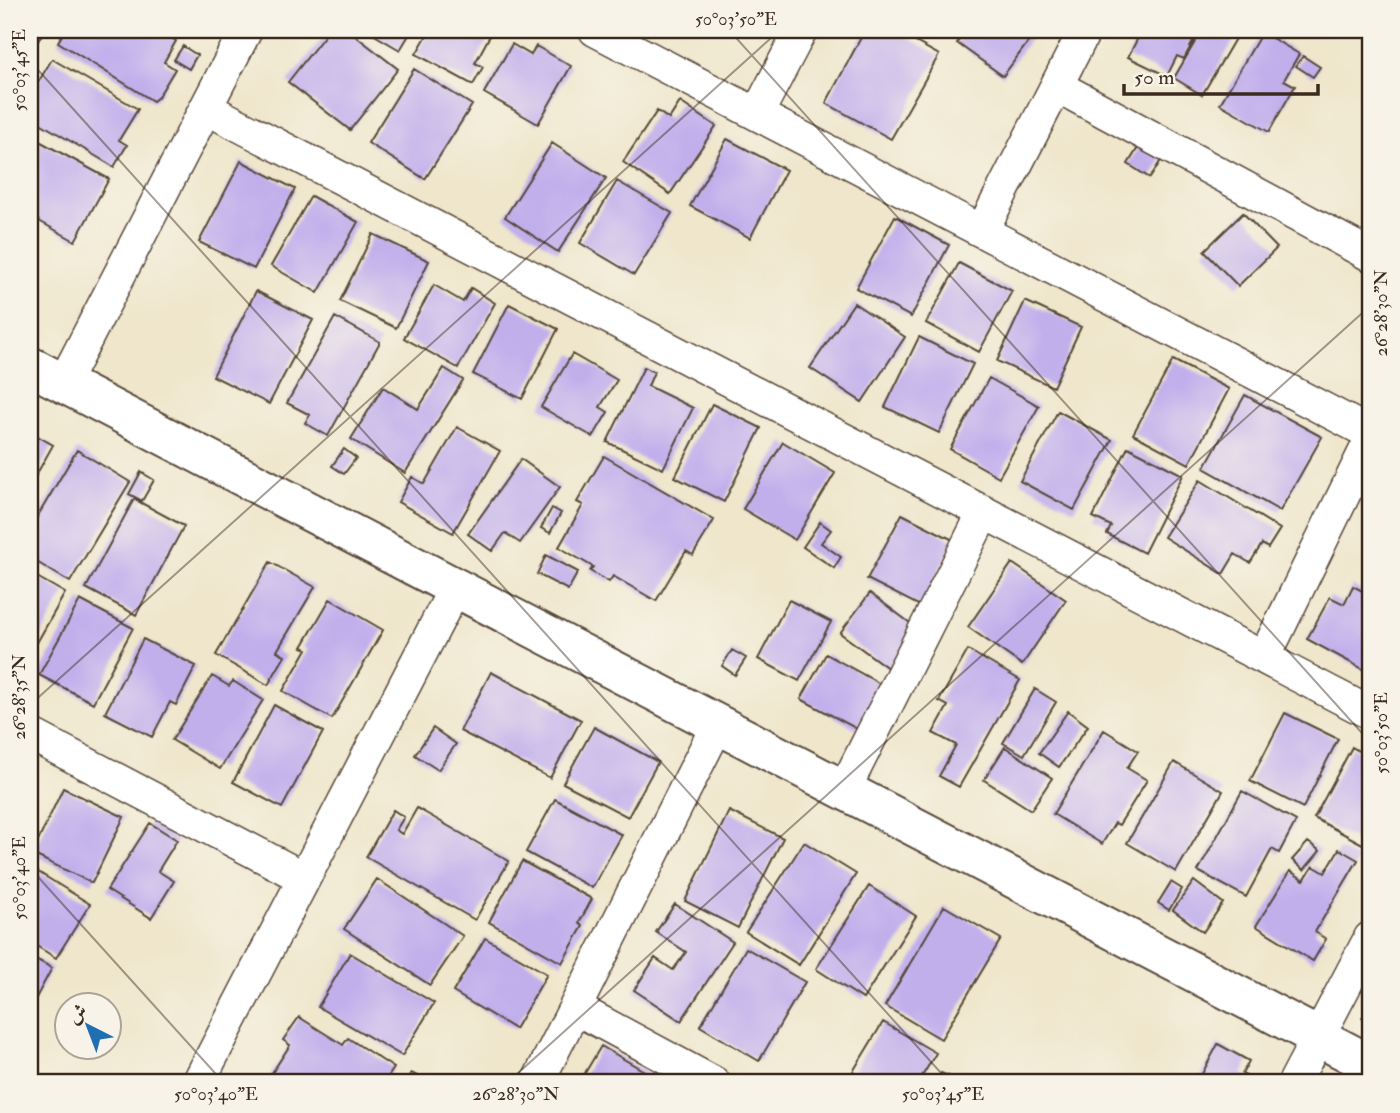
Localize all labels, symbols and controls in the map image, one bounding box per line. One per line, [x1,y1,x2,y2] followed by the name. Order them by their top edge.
[695,8,777,31] text: 50°03'50"E
[8,29,31,111] text: 50°03'45"E
[1124,52,1318,96] scale bar
[1134,64,1175,91] text: 50 m
[1370,270,1393,356] text: 26°28'30"N
[8,654,31,740] text: 26°28'35"N
[1370,692,1393,774] text: 50°03'50"E
[8,836,31,920] text: 50°03'40"E
[52,990,122,1060] north arrow
[62,999,92,1029] text: ش
[174,1083,258,1106] text: 50°03'40"E
[473,1083,559,1106] text: 26°28'30"N
[902,1083,984,1106] text: 50°03'45"E

